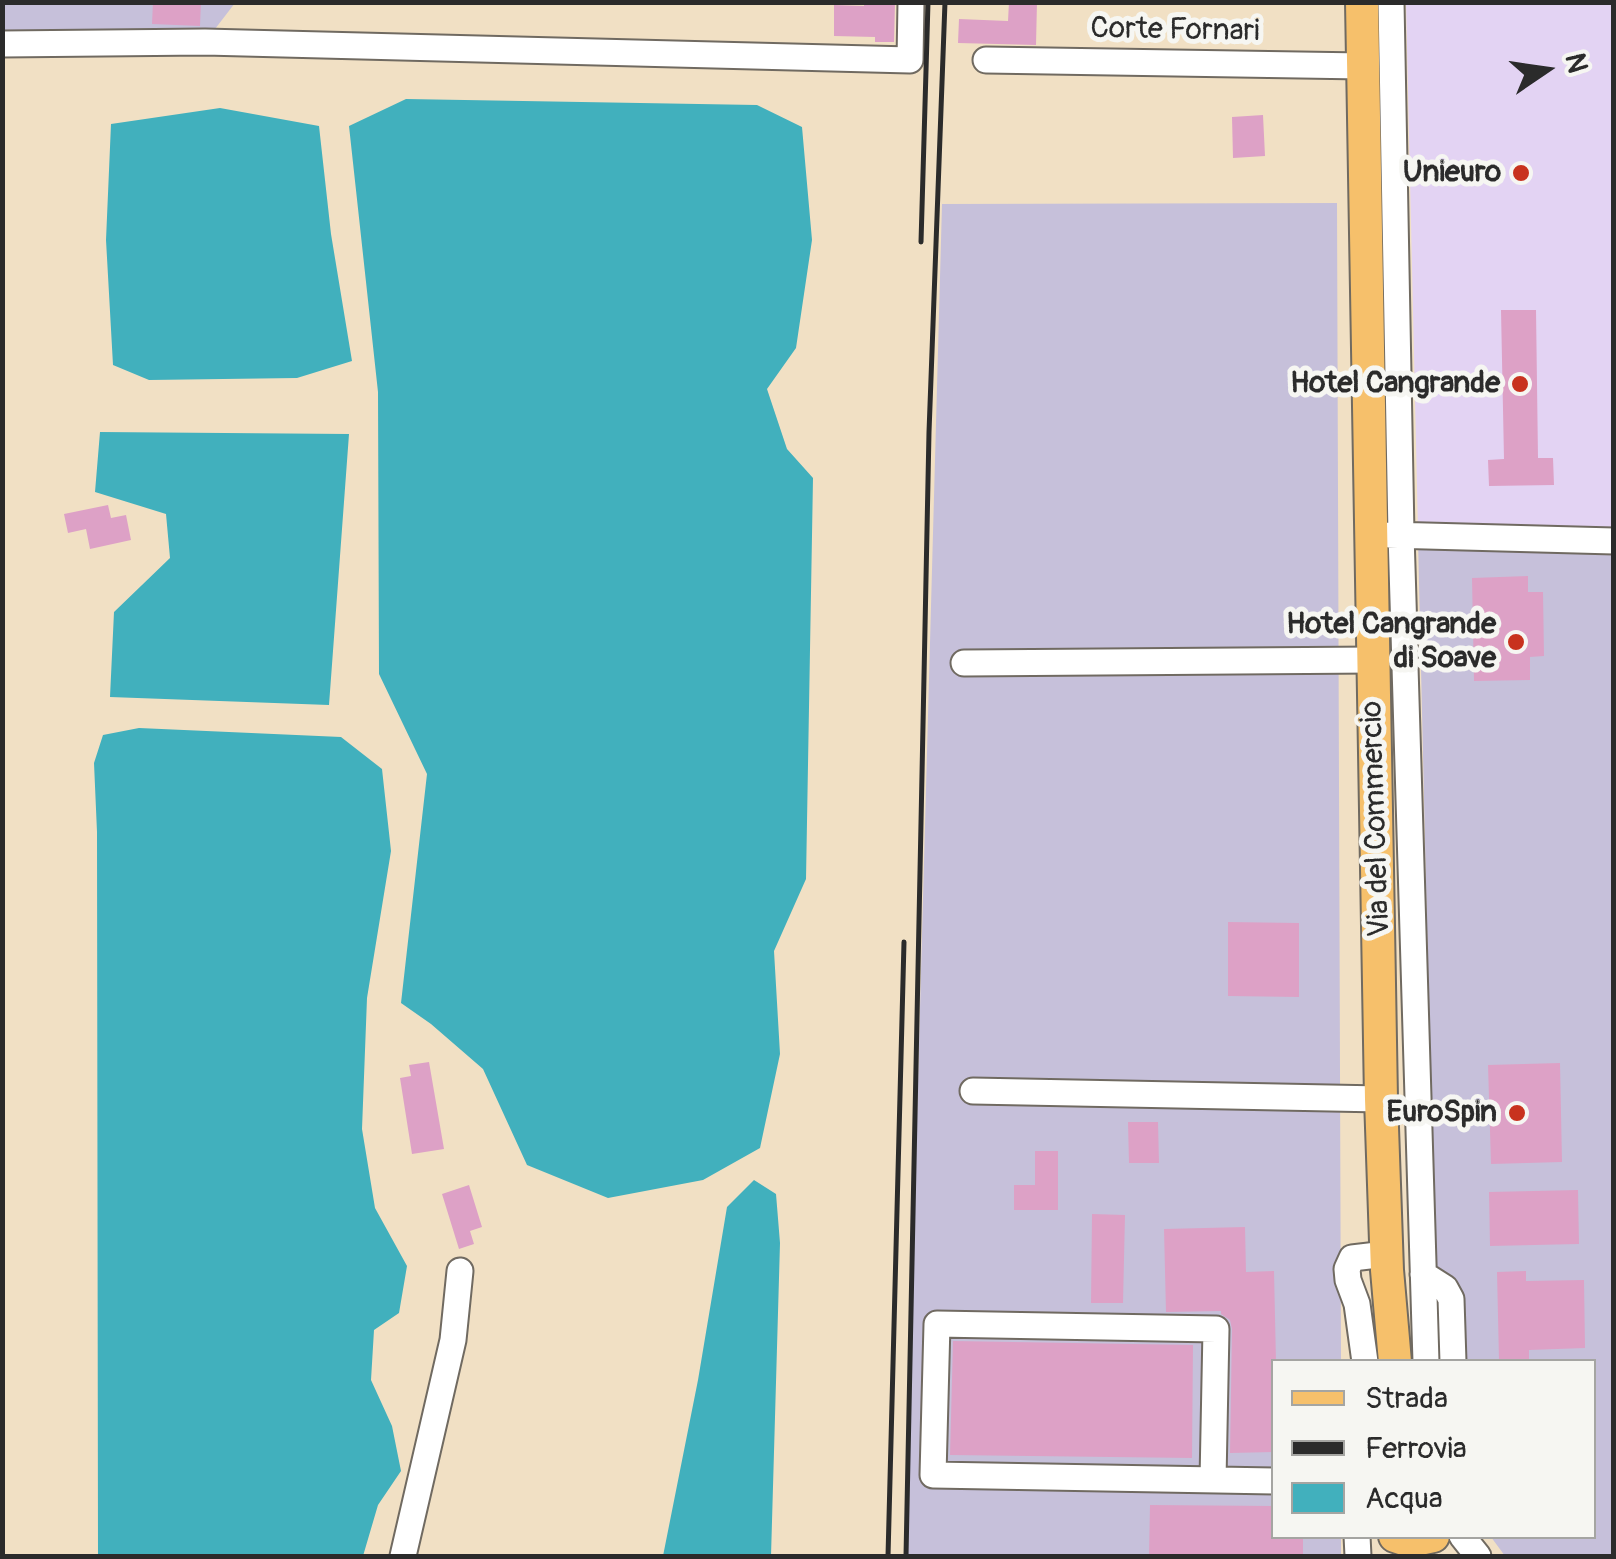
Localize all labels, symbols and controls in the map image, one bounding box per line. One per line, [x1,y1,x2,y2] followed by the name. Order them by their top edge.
[1090,12,1260,50] street label: Corte Fornari
[1496,20,1596,120] north arrow
[1557,50,1595,76] text: N
[1403,155,1501,191] place label: Unieuro
[1510,162,1532,184] marker: Unieuro
[1290,366,1500,402] place label: Hotel Cangrande
[1509,373,1531,395] marker: Hotel Cangrande
[1286,607,1496,678] place label: Hotel Cangrande di Soave
[1505,631,1527,653] marker: Hotel Cangrande di Soave
[1355,700,1399,938] street label: Via del Commercio
[1386,1095,1497,1131] place label: EuroSpin
[1506,1102,1528,1124] marker: EuroSpin
[1271,1359,1596,1539] legend
[1365,1380,1448,1417] text: Strada
[1365,1430,1467,1467] text: Ferrovia
[1365,1480,1443,1517] text: Acqua

